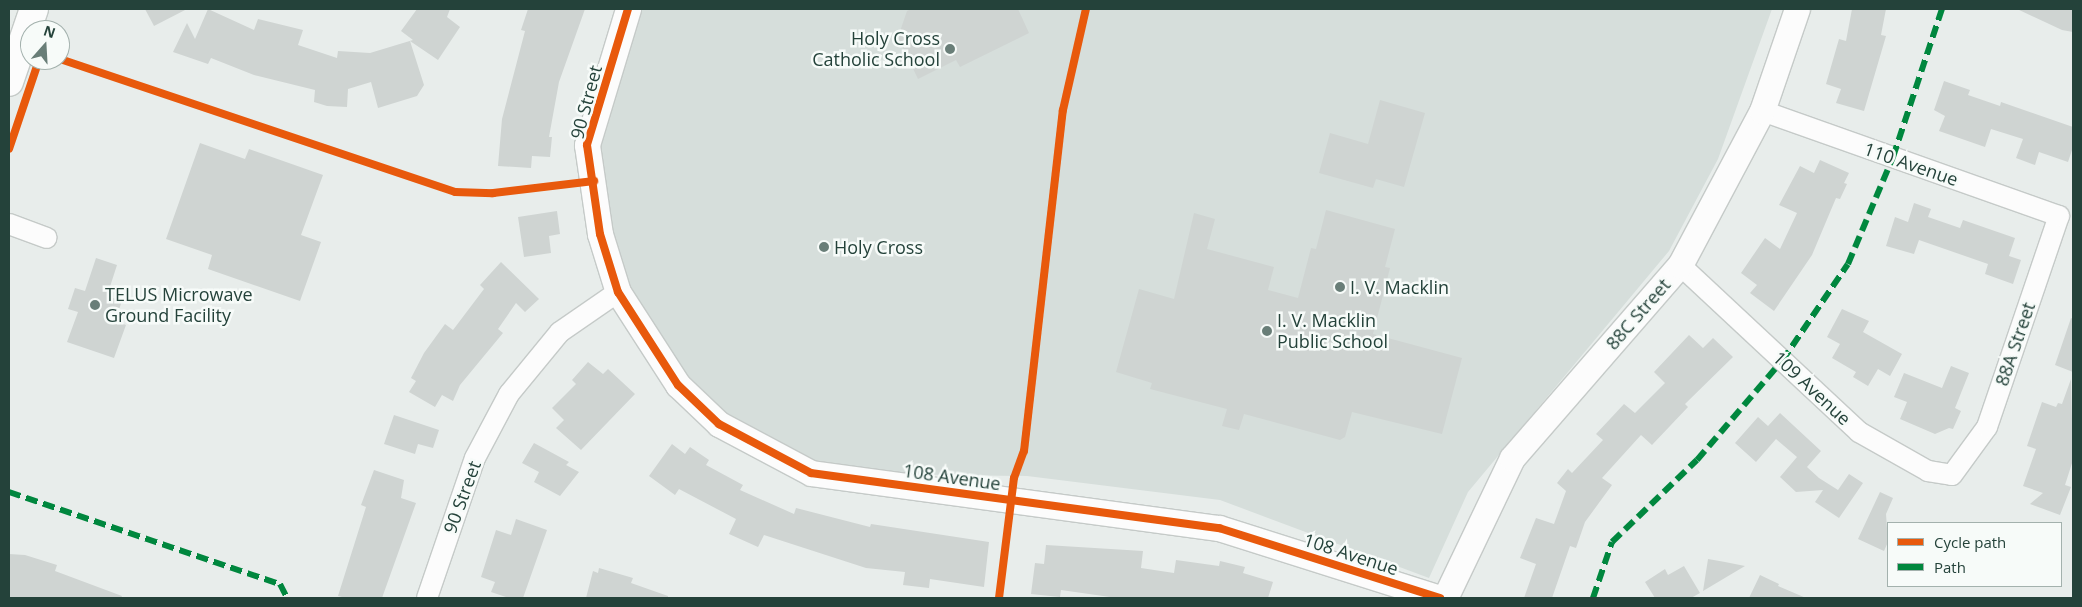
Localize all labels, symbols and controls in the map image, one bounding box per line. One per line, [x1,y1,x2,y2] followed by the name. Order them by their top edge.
[20,20,70,70] north arrow
[41,20,58,42] text: N
[812,28,940,70] place label: Holy Cross Catholic School
[944,43,956,55] marker: Holy Cross Catholic School
[566,63,606,141] street label: 90 Street
[1861,138,1961,190] street label: 110 Avenue
[834,236,923,258] place label: Holy Cross
[818,241,830,253] marker: Holy Cross
[1601,274,1675,354] street label: 88C Street
[1350,276,1449,298] place label: I. V. Macklin
[1334,281,1346,293] marker: I. V. Macklin
[105,284,253,326] place label: TELUS Microwave Ground Facility
[89,299,101,311] marker: TELUS Microwave Ground Facility
[1991,299,2039,389] street label: 88A Street
[1277,310,1388,352] place label: I. V. Macklin Public School
[1261,325,1273,337] marker: I. V. Macklin Public School
[1769,347,1855,429] street label: 109 Avenue
[439,458,485,536] street label: 90 Street
[902,459,1002,495] street label: 108 Avenue
[1887,522,2062,587] legend
[1301,529,1401,579] street label: 108 Avenue
[1934,532,2006,552] text: Cycle path
[1934,557,1966,577] text: Path

